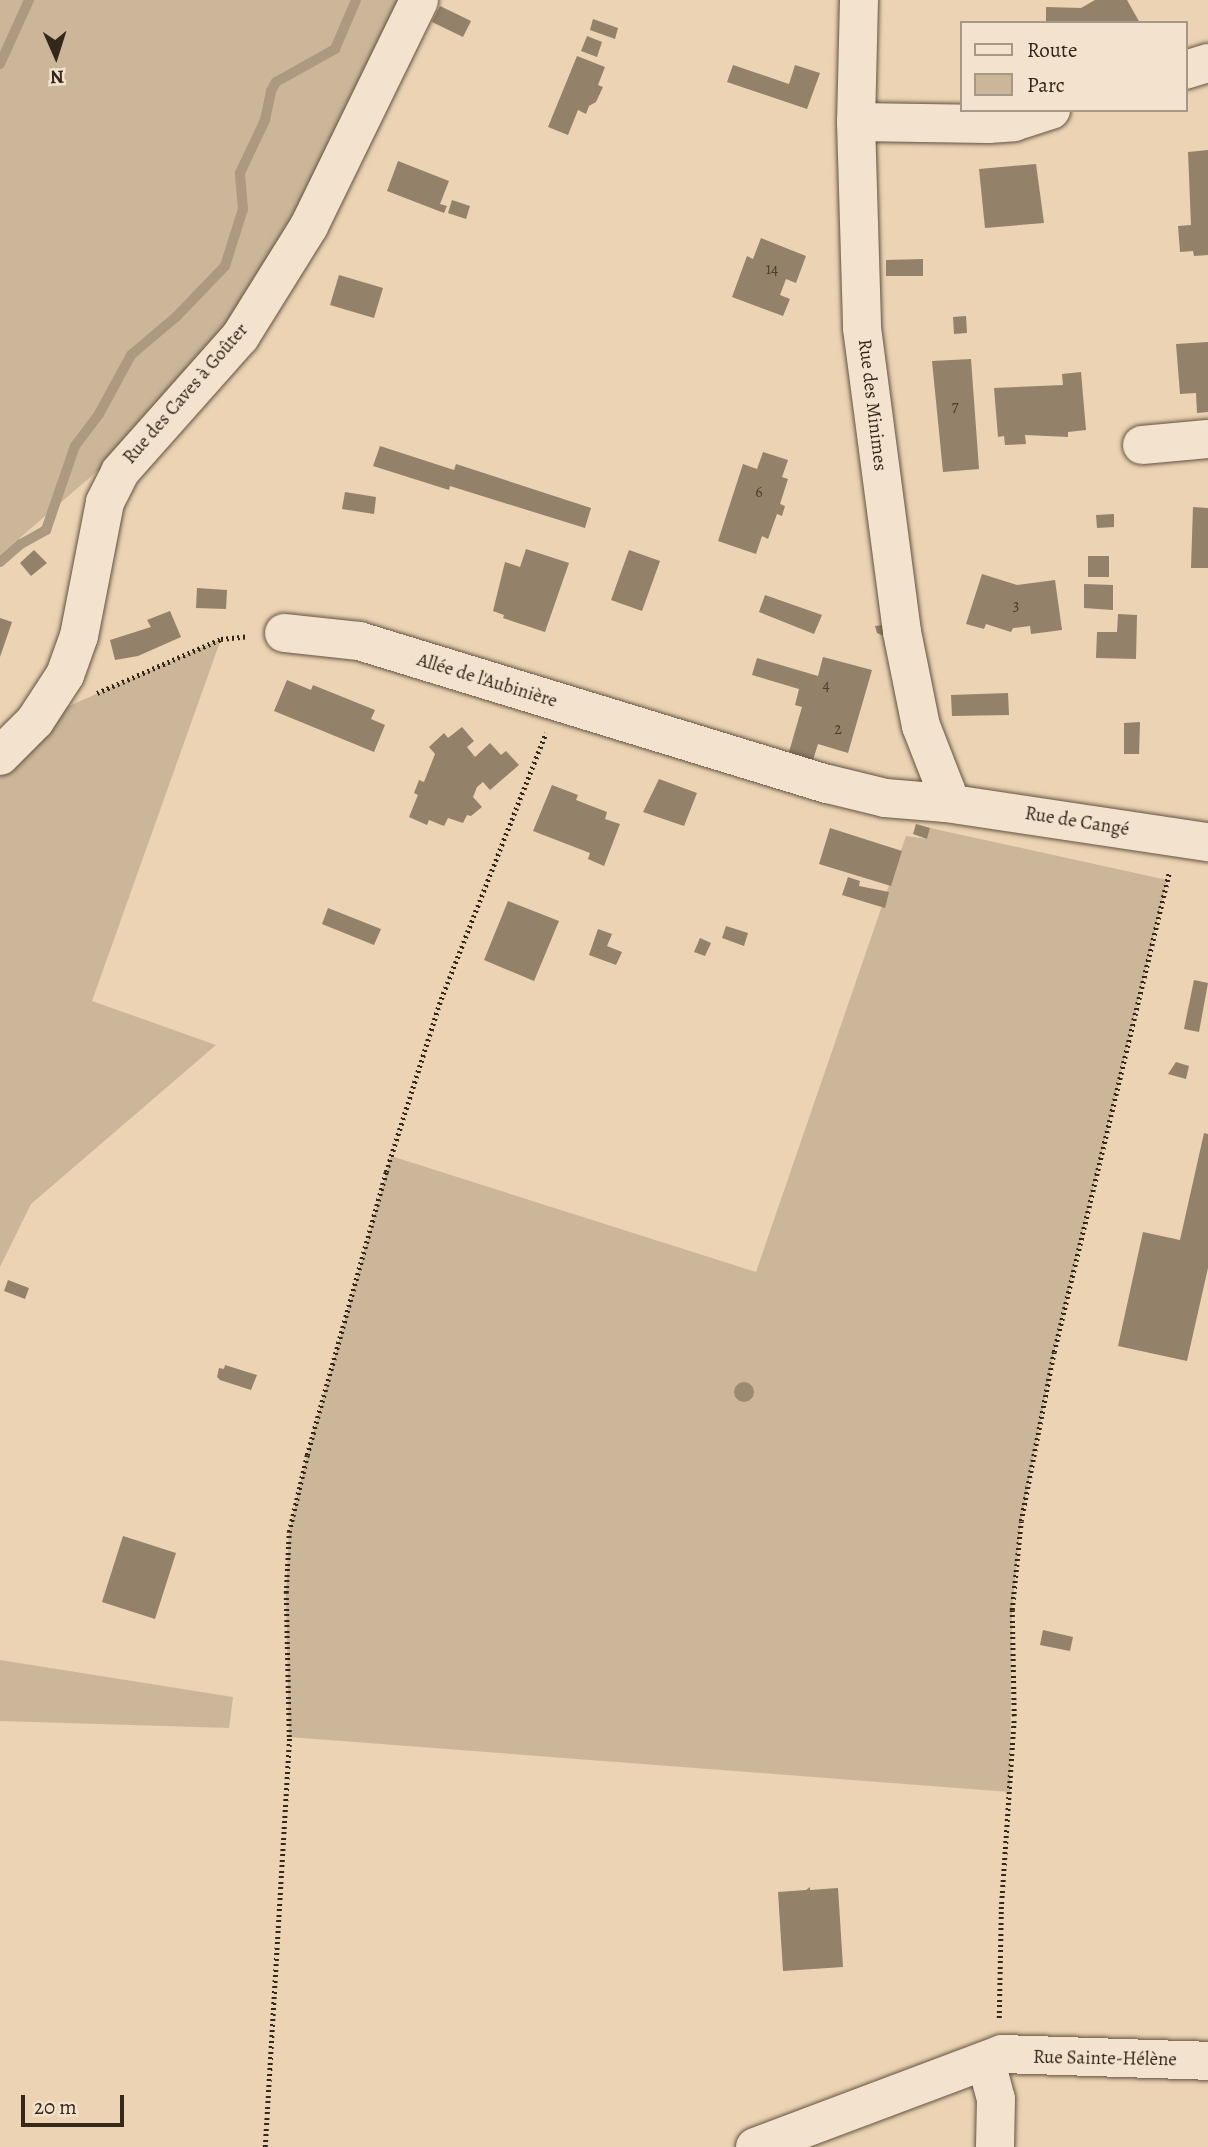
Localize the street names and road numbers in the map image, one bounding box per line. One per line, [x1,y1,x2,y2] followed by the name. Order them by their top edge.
[119,319,253,469] street label: Rue des Caves à Goûter
[853,338,891,472] street label: Rue des Minimes
[414,649,560,713] street label: Allée de l'Aubinière
[1023,803,1131,841] street label: Rue de Cangé
[1033,2046,1177,2072] street label: Rue Sainte-Hélène

